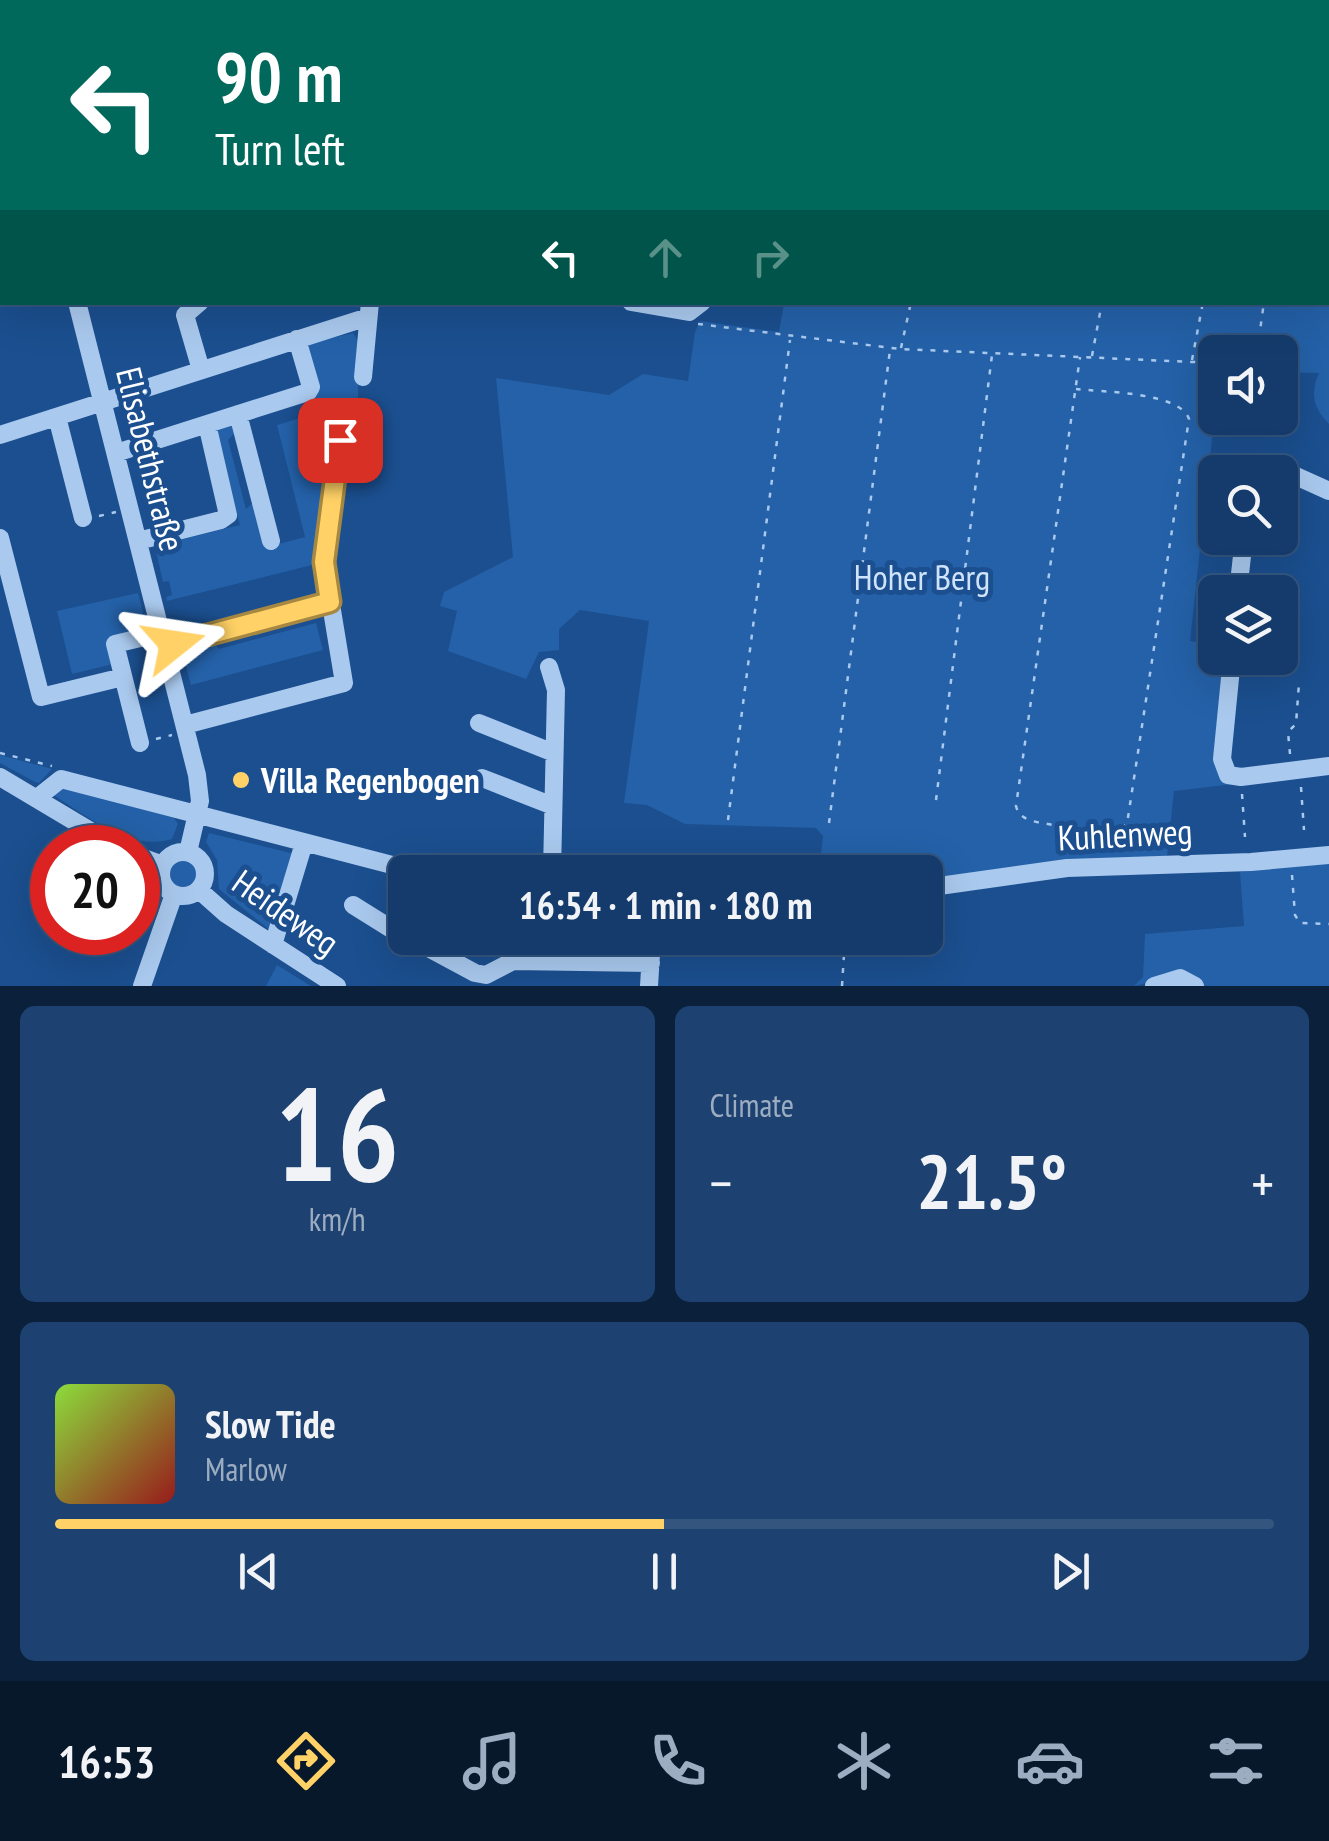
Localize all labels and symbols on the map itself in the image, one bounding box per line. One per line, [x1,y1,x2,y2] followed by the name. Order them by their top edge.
[106,362,196,556] street label: Elisabethstraße
[298,398,383,483] pin
[854,554,990,600] park label: Hoher Berg
[122,592,226,696] position arrow
[260,757,480,803] place label: Villa Regenbogen
[230,769,252,791] marker: Villa Regenbogen
[1057,808,1193,860] street label: Kuhlenweg
[30,825,160,955] speed limit sign: 20
[224,859,348,965] street label: Heideweg

